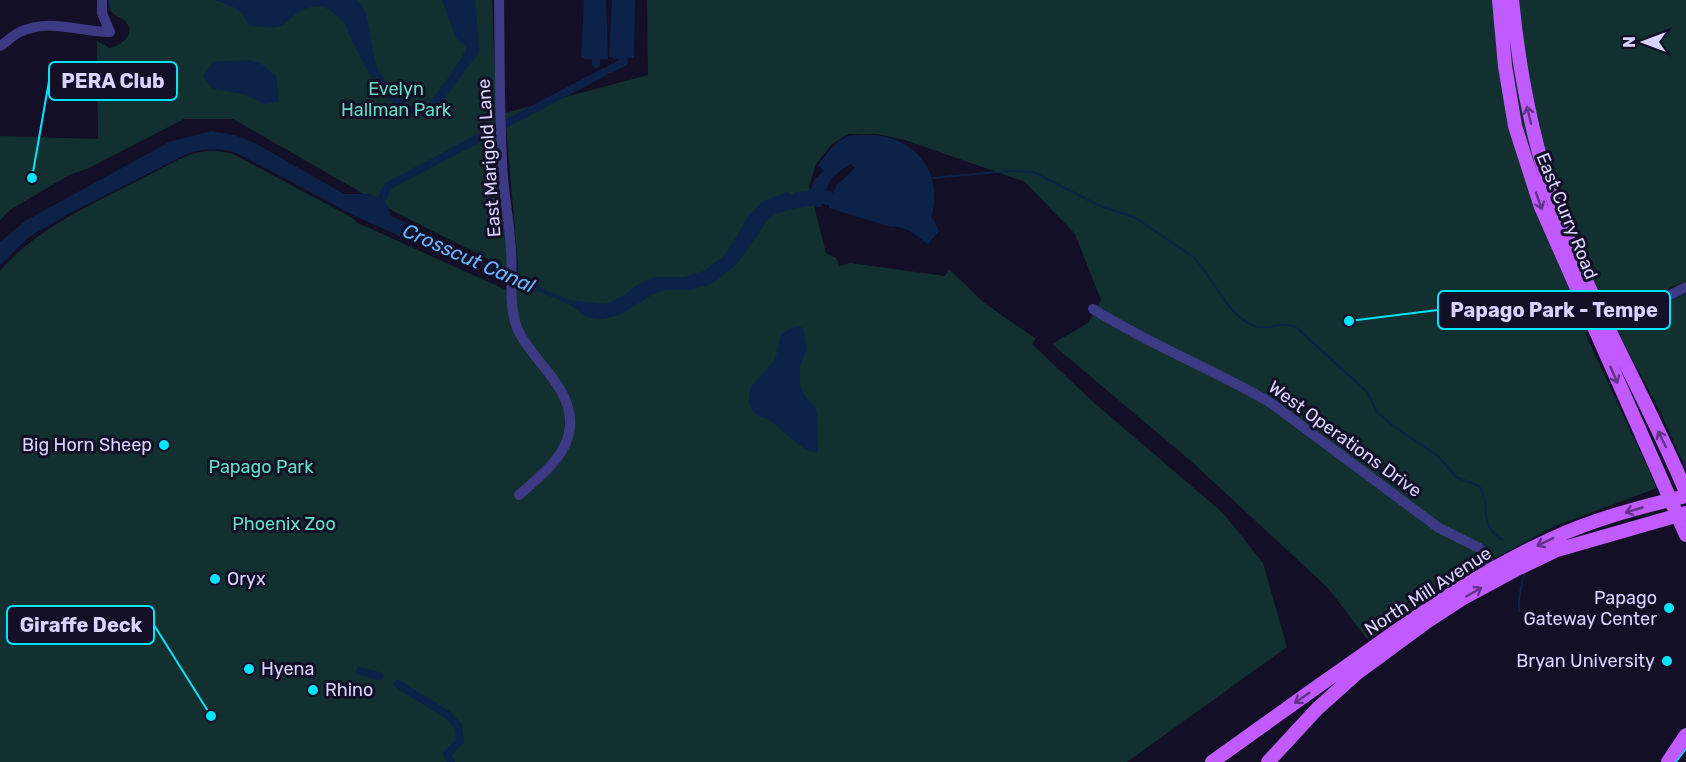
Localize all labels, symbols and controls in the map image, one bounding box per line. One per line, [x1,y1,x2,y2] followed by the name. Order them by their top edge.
[1614,12,1674,72] north arrow
[1620,36,1639,48] text: N
[49,62,177,100] callout: PERA Club
[61,69,165,93] text: PERA Club
[341,78,452,121] park label: Evelyn Hallman Park
[472,78,506,238] street label: East Marigold Lane
[1523,106,1534,125] one-way arrow
[1532,150,1602,282] street label: East Curry Road
[1534,191,1545,210] one-way arrow
[399,218,540,298] water label: Crosscut Canal
[1438,291,1670,329] callout: Papago Park - Tempe
[1450,298,1658,322] text: Papago Park - Tempe
[1609,366,1620,384] one-way arrow
[1264,376,1426,502] street label: West Operations Drive
[1655,431,1667,449] one-way arrow
[22,434,152,456] place label: Big Horn Sheep
[157,438,171,452] marker: Big Horn Sheep
[209,456,314,478] park label: Papago Park
[1625,505,1644,516] one-way arrow
[232,513,336,535] park label: Phoenix Zoo
[1537,536,1554,548] one-way arrow
[1361,542,1495,640] street label: North Mill Avenue
[227,568,266,590] place label: Oryx
[208,572,222,586] marker: Oryx
[1465,586,1482,598] one-way arrow
[1523,587,1657,630] place label: Papago Gateway Center
[1662,601,1676,615] marker: Papago Gateway Center
[7,606,154,644] callout: Giraffe Deck
[20,613,143,637] text: Giraffe Deck
[1516,650,1655,672] place label: Bryan University
[1660,654,1674,668] marker: Bryan University
[261,658,314,680] place label: Hyena
[242,662,256,676] marker: Hyena
[325,679,373,701] place label: Rhino
[306,683,320,697] marker: Rhino
[1294,692,1310,704] one-way arrow

